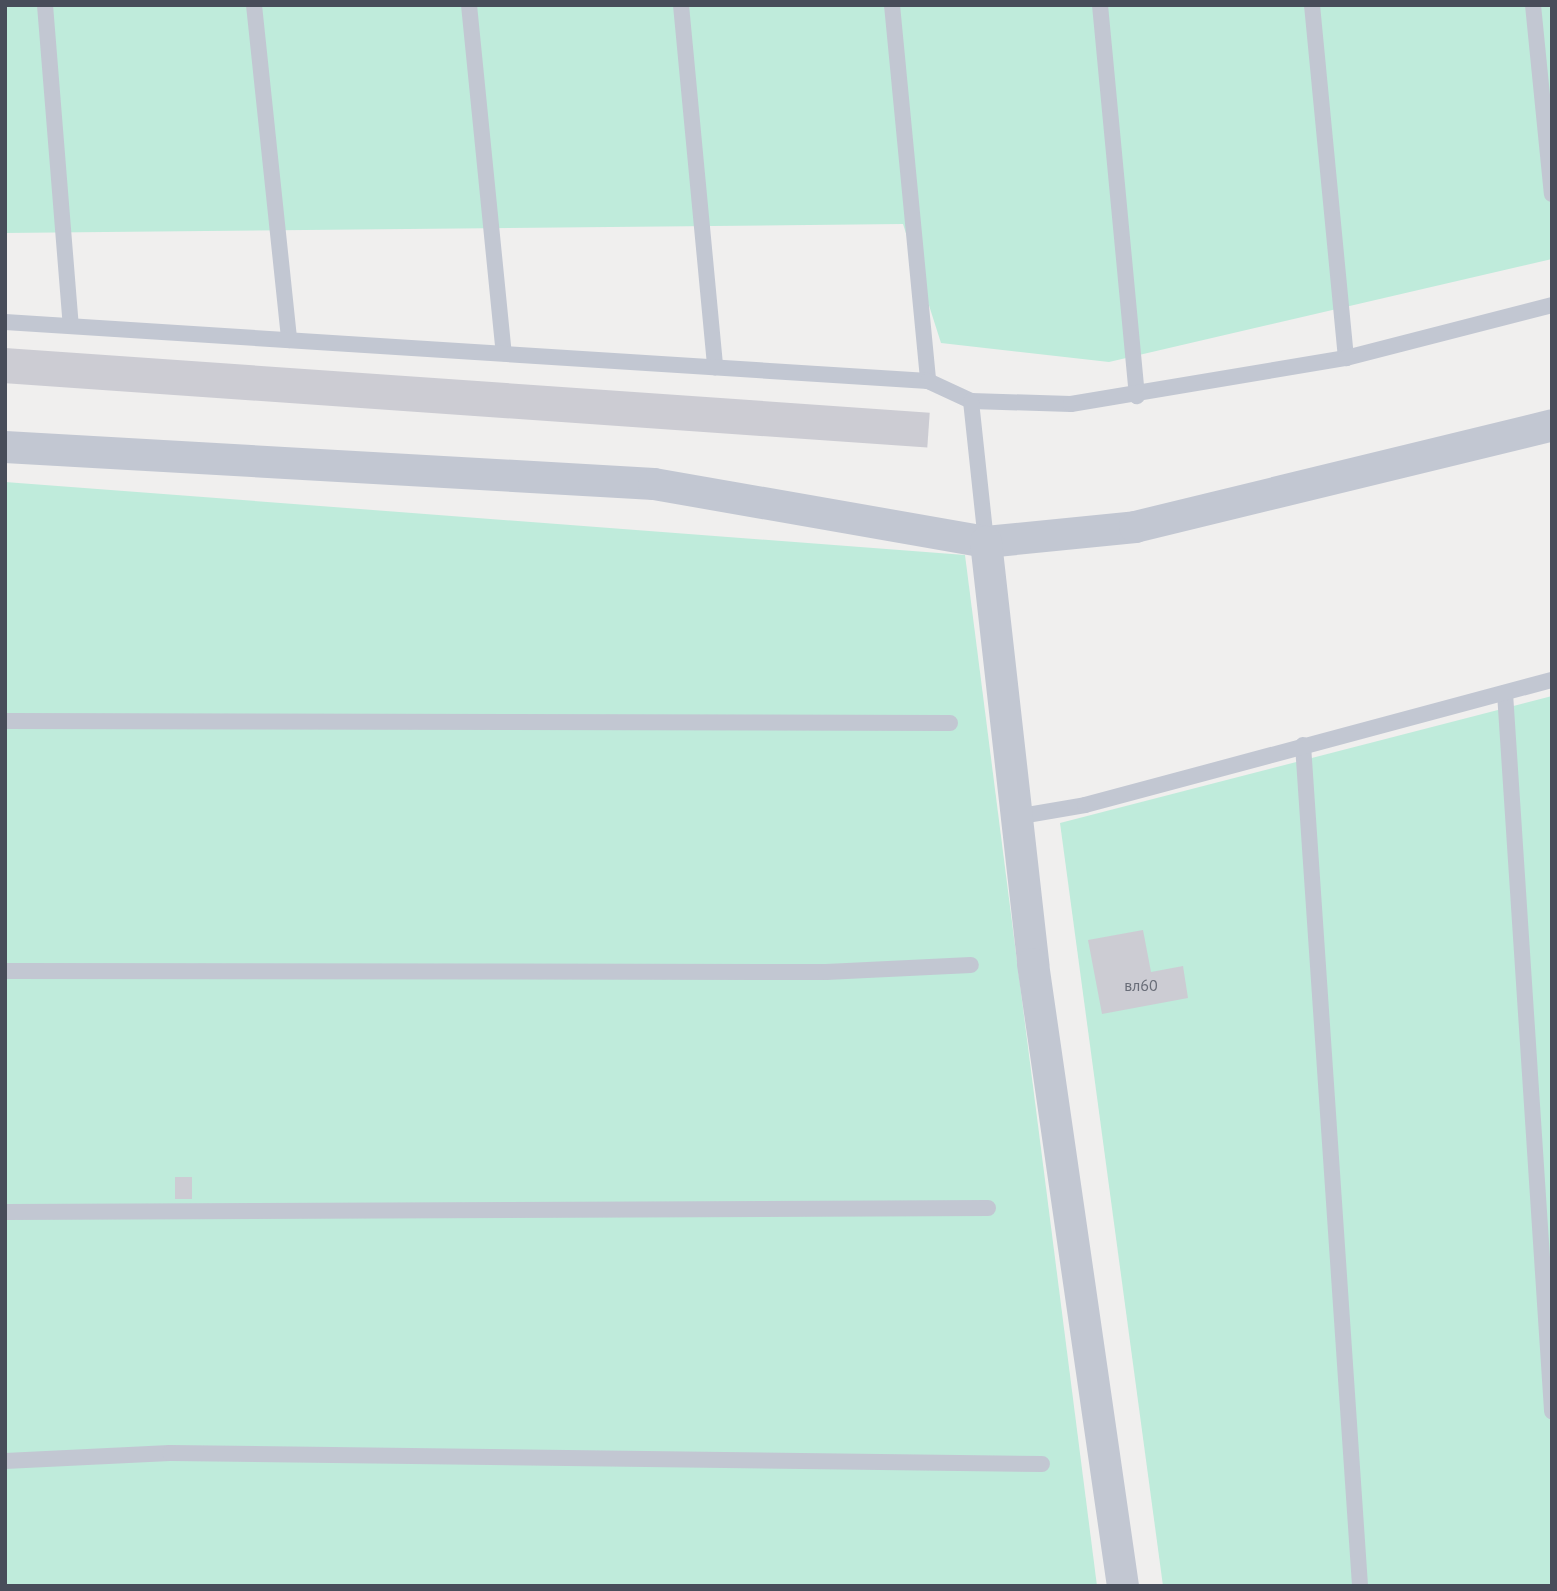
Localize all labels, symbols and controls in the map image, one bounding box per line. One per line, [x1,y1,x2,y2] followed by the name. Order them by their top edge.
[1124,975,1158,995] house number: вл60

